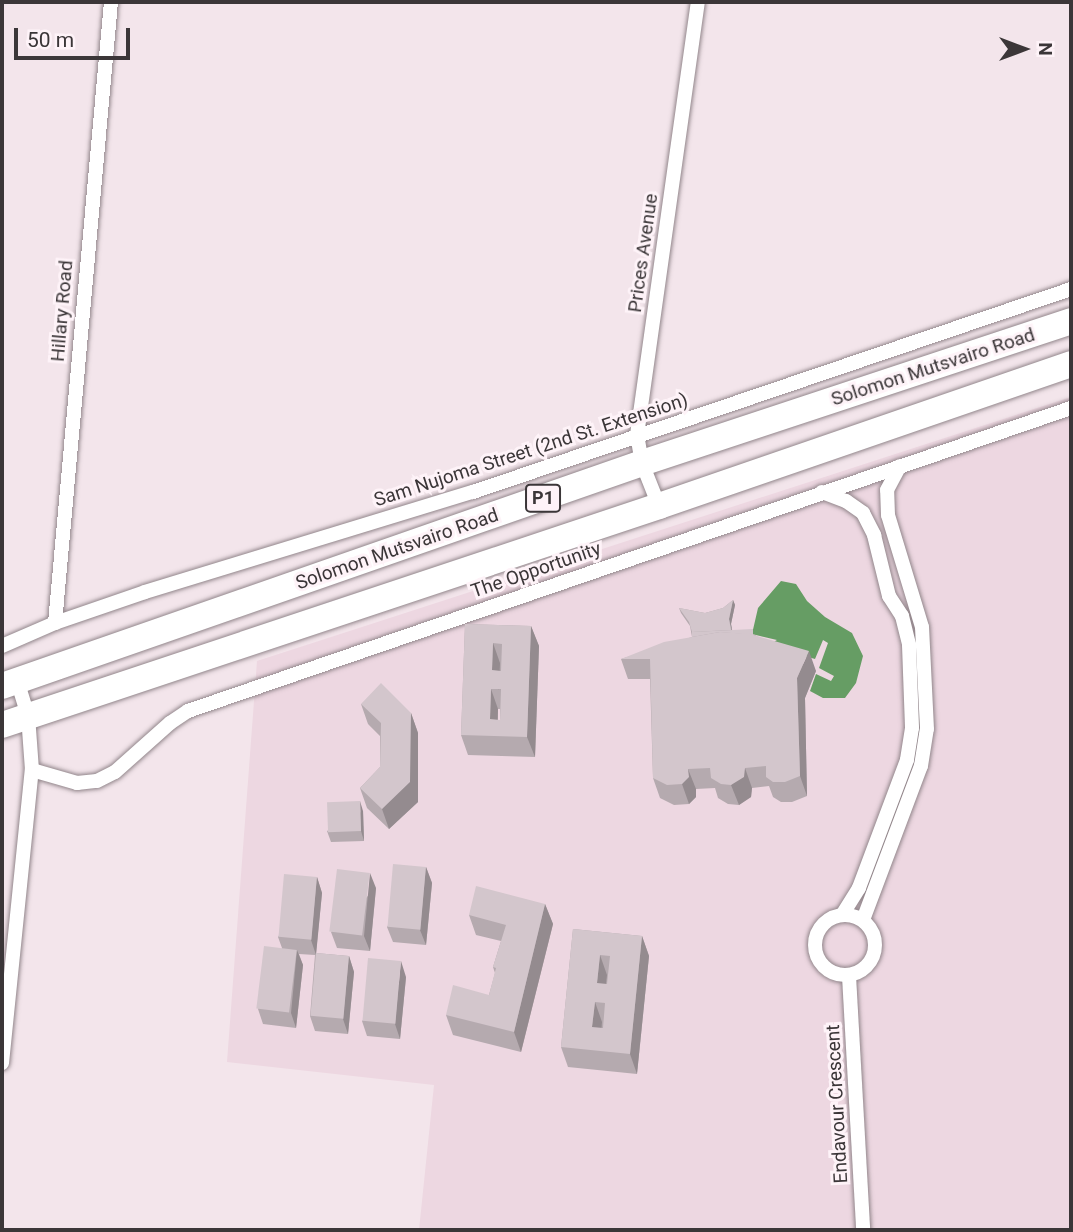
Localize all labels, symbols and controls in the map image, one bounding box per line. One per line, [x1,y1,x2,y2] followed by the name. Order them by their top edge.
[18,14,133,58] scale bar
[989,14,1059,84] north arrow
[27,28,74,52] text: 50 m
[1034,42,1057,56] text: N
[623,192,663,314] street label: Prices Avenue
[46,259,78,363] street label: Hillary Road
[828,323,1038,411] street label: Solomon Mutsvairo Road
[371,388,691,512] street label: Sam Nujoma Street (2nd St. Extension)
[524,484,562,512] road number: P1
[293,504,501,594] street label: Solomon Mutsvairo Road
[468,537,604,603] street label: The Opportunity
[821,1024,853,1184] street label: Endavour Crescent

